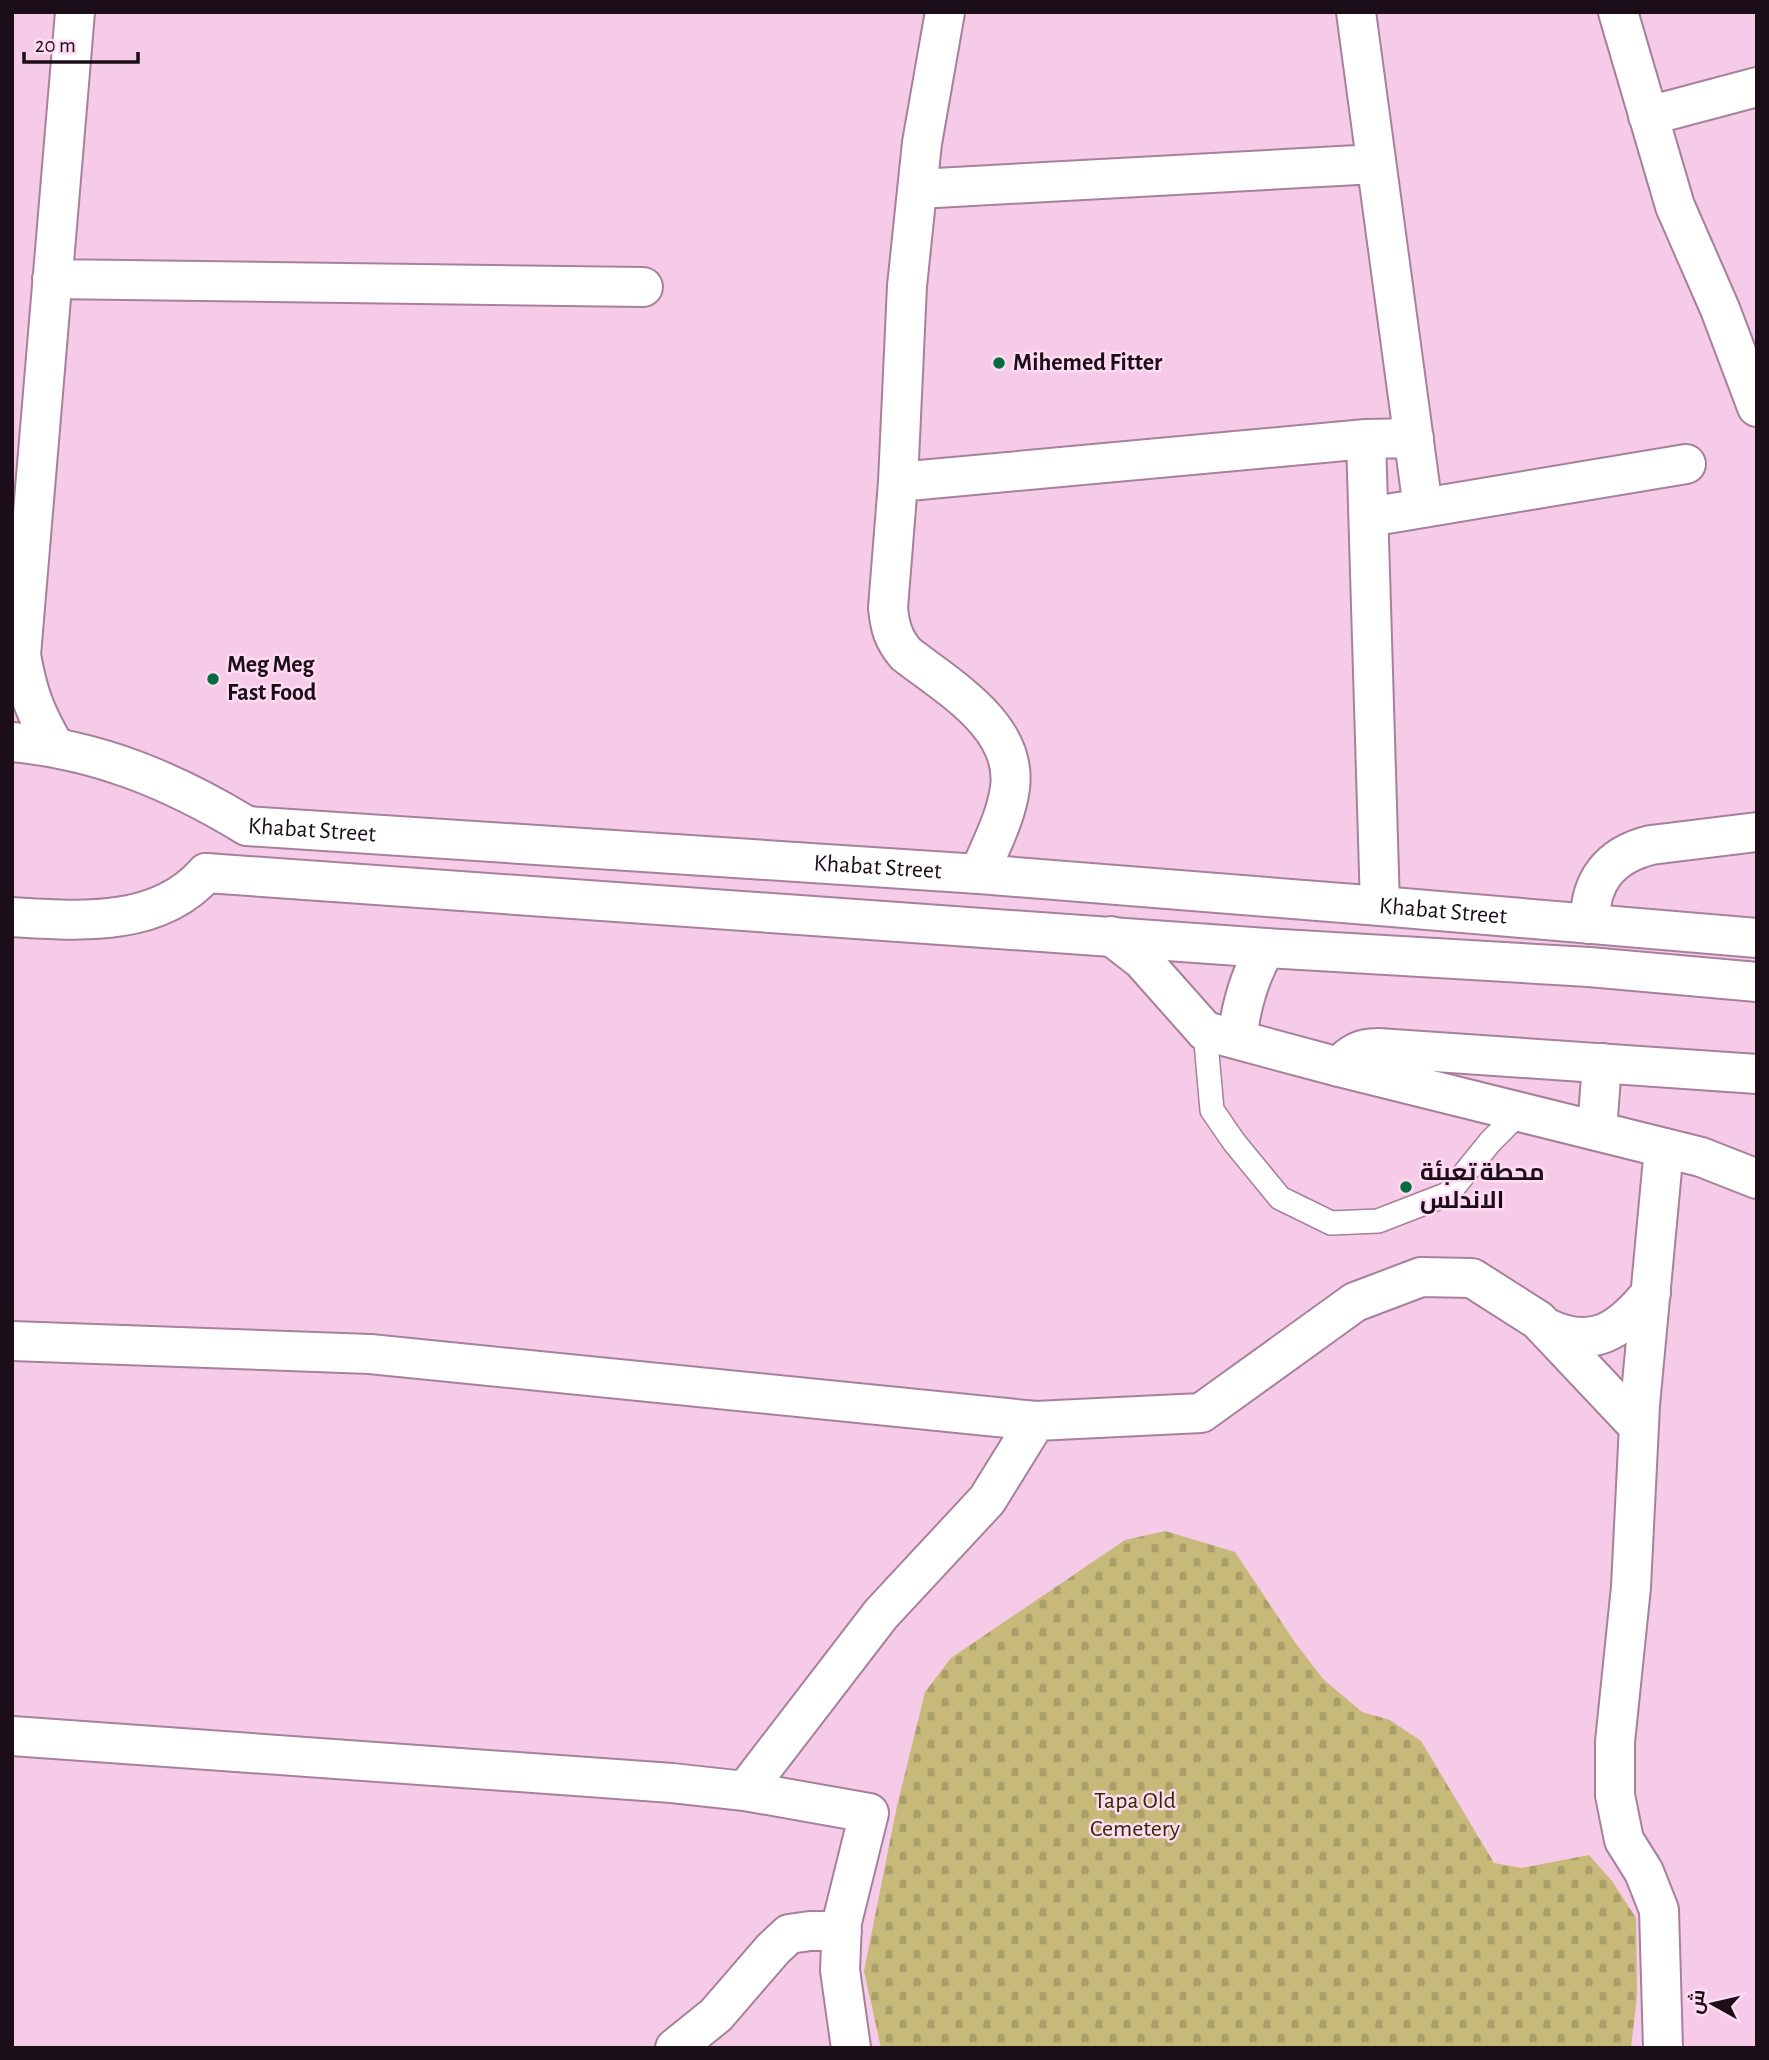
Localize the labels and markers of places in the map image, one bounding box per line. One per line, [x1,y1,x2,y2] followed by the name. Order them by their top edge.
[1013,351,1163,375] place label: Mihemed Fitter
[991,355,1007,371] marker: Mihemed Fitter
[227,653,317,705] place label: Meg Meg Fast Food
[205,671,221,687] marker: Meg Meg Fast Food
[1420,1160,1545,1214] place label: محطة تعبئة الاندلس
[1398,1179,1414,1195] marker: محطة تعبئة الاندلس

